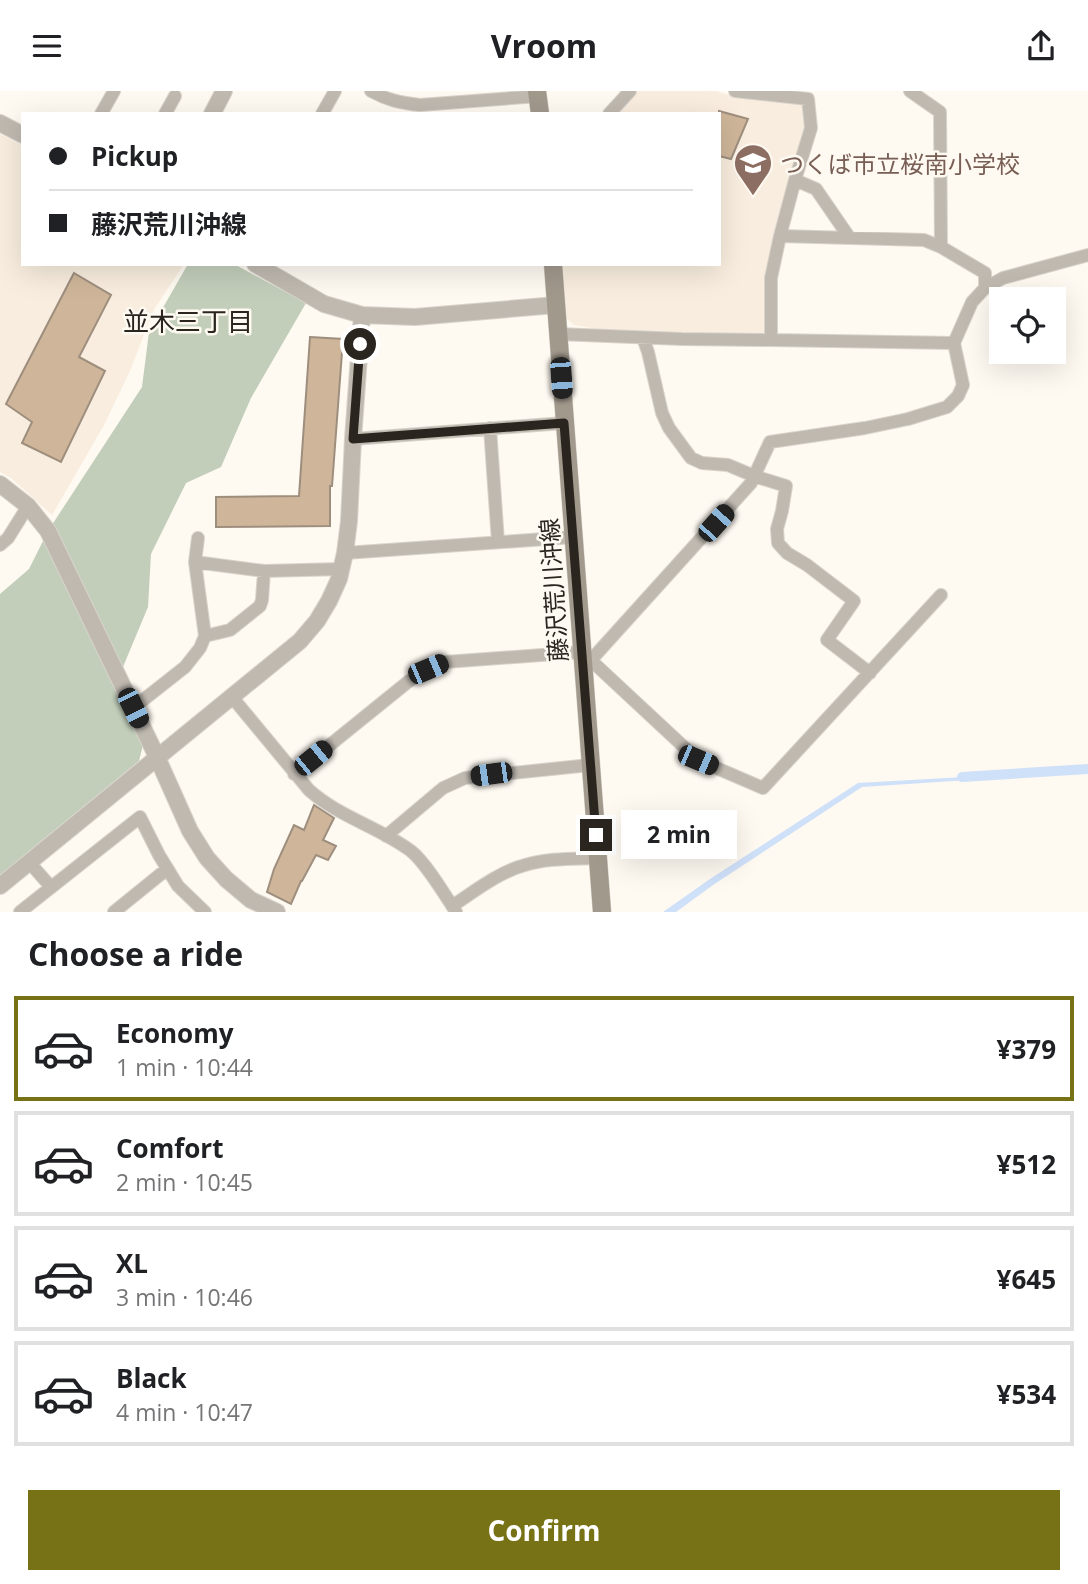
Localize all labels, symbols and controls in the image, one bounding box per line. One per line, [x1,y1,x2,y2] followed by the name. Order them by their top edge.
[491,24,597,67] text: Vroom
[28,27,66,65] icon: menu
[1022,27,1060,65] icon: share
[91,138,178,174] text: Pickup
[732,142,774,197] school or university icon: つくば市立桜南小学校
[780,147,1020,180] place label: つくば市立桜南小学校
[91,206,247,242] text: 藤沢荒川沖線
[989,287,1066,364] map controls
[989,287,1066,364] button: locate
[123,303,253,339] district label: 並木三丁目
[344,328,376,360] route start
[550,356,573,400] car
[695,500,738,546] car
[532,517,574,663] street label: 藤沢荒川沖線
[405,651,452,687] car
[115,685,152,731] car
[291,737,336,779] car
[675,742,722,778] car
[469,761,514,787] car
[620,811,736,859] callout: 2 min
[647,818,711,850] text: 2 min
[580,819,612,851] route end
[28,932,243,975] text: Choose a ride
[116,1015,234,1051] text: Economy
[32,1017,95,1080] icon: car
[997,1031,1056,1067] text: ¥379
[116,1051,253,1083] text: 1 min · 10:44
[116,1130,223,1166] text: Comfort
[32,1132,95,1195] icon: car
[997,1146,1056,1182] text: ¥512
[116,1166,253,1198] text: 2 min · 10:45
[116,1245,148,1281] text: XL
[32,1247,95,1310] icon: car
[997,1261,1056,1297] text: ¥645
[116,1281,253,1313] text: 3 min · 10:46
[116,1360,187,1396] text: Black
[32,1362,95,1425] icon: car
[997,1376,1056,1412] text: ¥534
[116,1396,253,1428] text: 4 min · 10:47
[28,1490,1060,1570] button: Confirm

